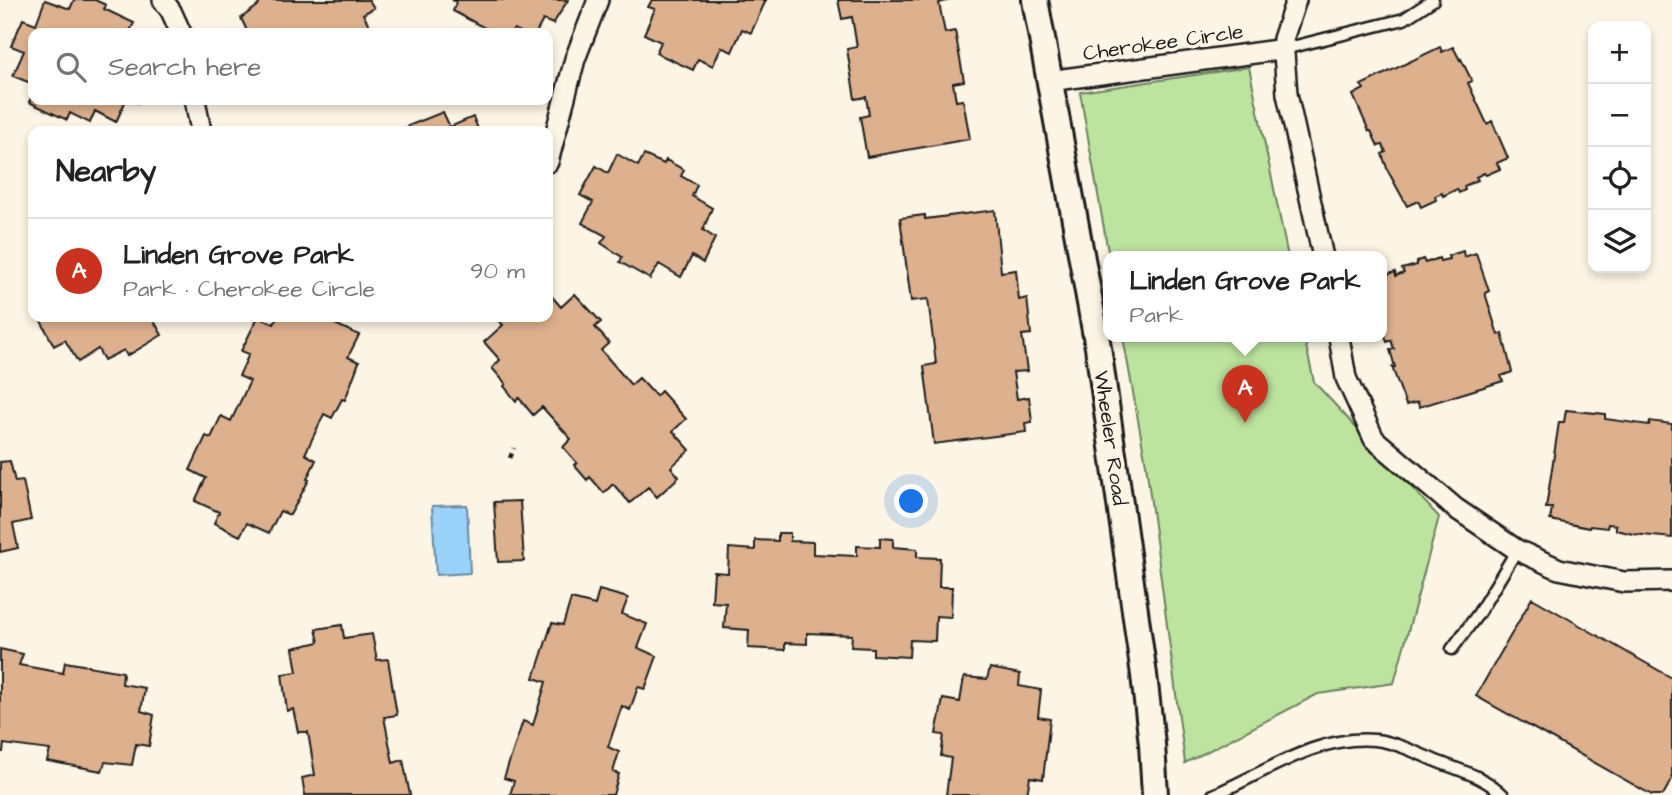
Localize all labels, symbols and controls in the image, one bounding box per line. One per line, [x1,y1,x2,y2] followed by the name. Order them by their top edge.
[1081,17,1245,68] street label: Cherokee Circle
[1588,21,1651,273] map controls
[1588,21,1651,84] button: +
[28,28,553,105] search box
[52,48,90,86] icon: search
[108,49,261,85] text: Search here
[1588,84,1651,147] button: −
[1588,147,1651,210] button: locate
[56,151,156,193] text: Nearby
[1588,210,1651,273] button: layers
[123,237,354,273] text: Linden Grove Park
[1103,251,1387,342] popup
[72,255,86,287] text: A
[470,255,525,287] text: 90 m
[1130,263,1360,299] text: Linden Grove Park
[123,273,375,305] text: Park · Cherokee Circle
[1130,299,1183,331] text: Park
[1222,365,1268,423] pin: A
[1087,369,1134,508] street label: Wheeler Road
[894,484,928,518] your location

